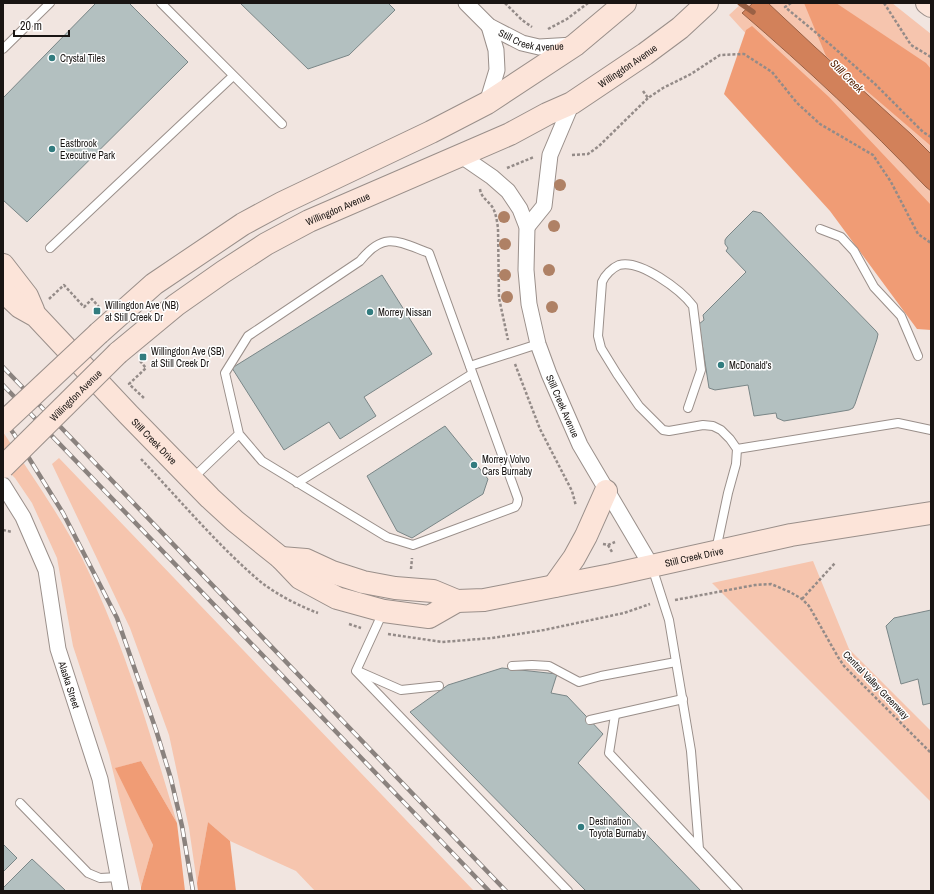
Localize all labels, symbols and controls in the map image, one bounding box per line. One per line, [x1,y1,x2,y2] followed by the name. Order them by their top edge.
[14,12,69,38] scale bar
[20,18,42,34] text: 20 m
[496,26,564,54] street label: Still Creek Avenue
[595,41,660,90] street label: Willingdon Avenue
[60,52,105,65] place label: Crystal Tiles
[47,53,57,63] marker: Crystal Tiles
[827,56,867,96] water label: Still Creek
[60,137,116,162] place label: Eastbrook Executive Park
[47,144,57,154] marker: Eastbrook Executive Park
[304,189,372,228] street label: Willingdon Avenue
[105,299,179,324] place label: Willingdon Ave (NB) at Still Creek Dr
[92,306,102,316] marker: Willingdon Ave (NB) at Still Creek Dr
[378,306,431,319] place label: Morrey Nissan
[365,307,375,317] marker: Morrey Nissan
[151,345,225,370] place label: Willingdon Ave (SB) at Still Creek Dr
[138,352,148,362] marker: Willingdon Ave (SB) at Still Creek Dr
[729,359,772,372] place label: McDonald's
[716,360,726,370] marker: McDonald's
[47,366,105,424] street label: Willingdon Avenue
[544,372,583,440] street label: Still Creek Avenue
[129,415,180,467] street label: Still Creek Drive
[482,453,533,478] place label: Morrey Volvo Cars Burnaby
[469,460,479,470] marker: Morrey Volvo Cars Burnaby
[663,544,725,569] street label: Still Creek Drive
[840,648,913,723] street label: Central Valley Greenway
[56,659,83,711] street label: Alaska Street
[589,815,647,840] place label: Destination Toyota Burnaby
[576,822,586,832] marker: Destination Toyota Burnaby

